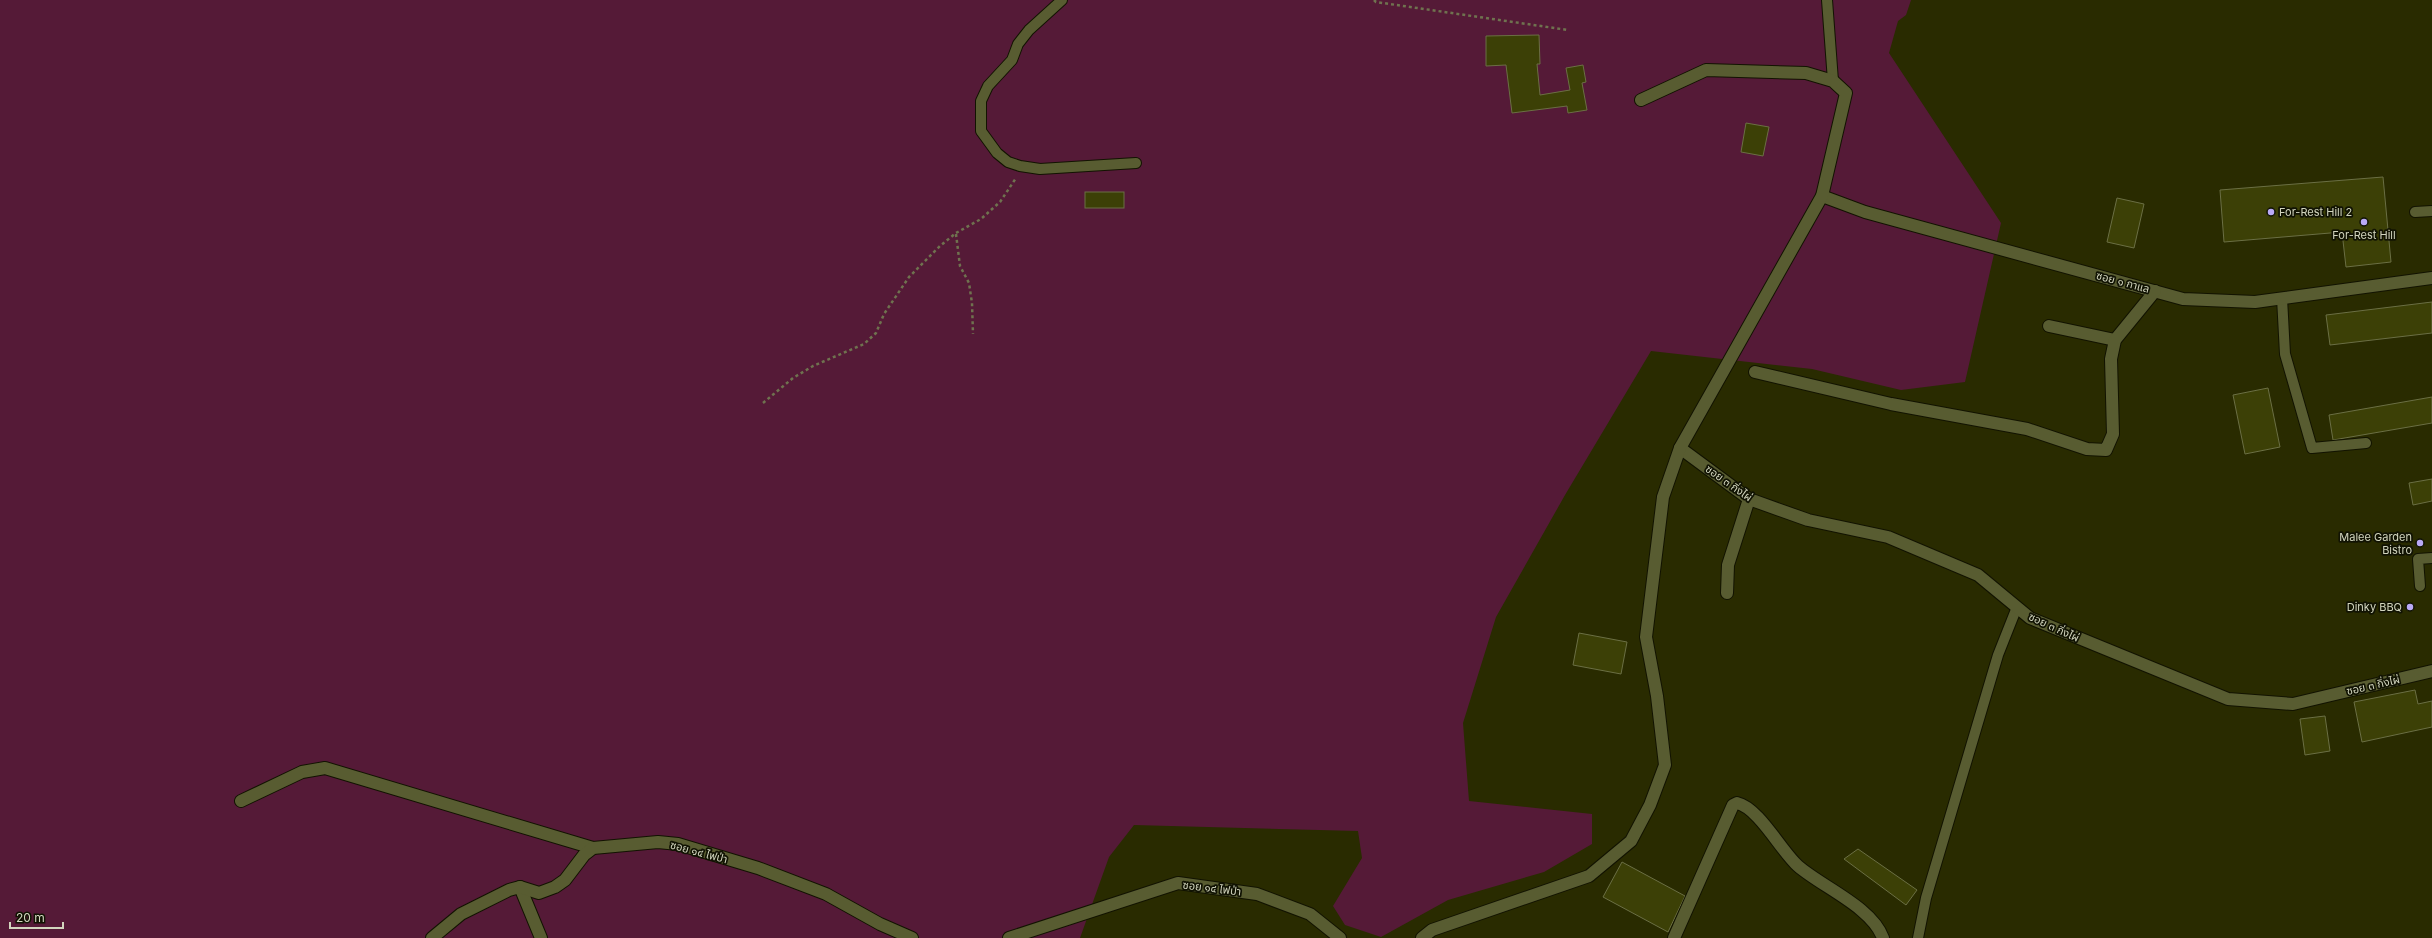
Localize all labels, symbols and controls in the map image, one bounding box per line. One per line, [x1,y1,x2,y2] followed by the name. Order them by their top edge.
[2279,205,2352,219] place label: For-Rest Hill 2
[2266,207,2276,217] marker: For-Rest Hill 2
[2359,217,2369,227] marker: For-Rest Hill
[2332,228,2396,242] place label: For-Rest Hill
[2095,268,2151,296] street label: ซอย ๑ กาแล
[1703,461,1755,504] street label: ซอย ๓ กิ่งไผ่
[2339,530,2412,557] place label: Malee Garden Bistro
[2415,538,2425,548] marker: Malee Garden Bistro
[2347,600,2402,614] place label: Dinky BBQ
[2405,602,2415,612] marker: Dinky BBQ
[2026,609,2082,645] street label: ซอย ๓ กิ่งไผ่
[2345,672,2401,698] street label: ซอย ๓ กิ่งไผ่
[669,838,729,866] street label: ซอย ๑๔ ไฟป่า
[1182,877,1242,899] street label: ซอย ๑๔ ไฟป่า
[10,904,63,930] scale bar
[16,910,45,925] text: 20 m

